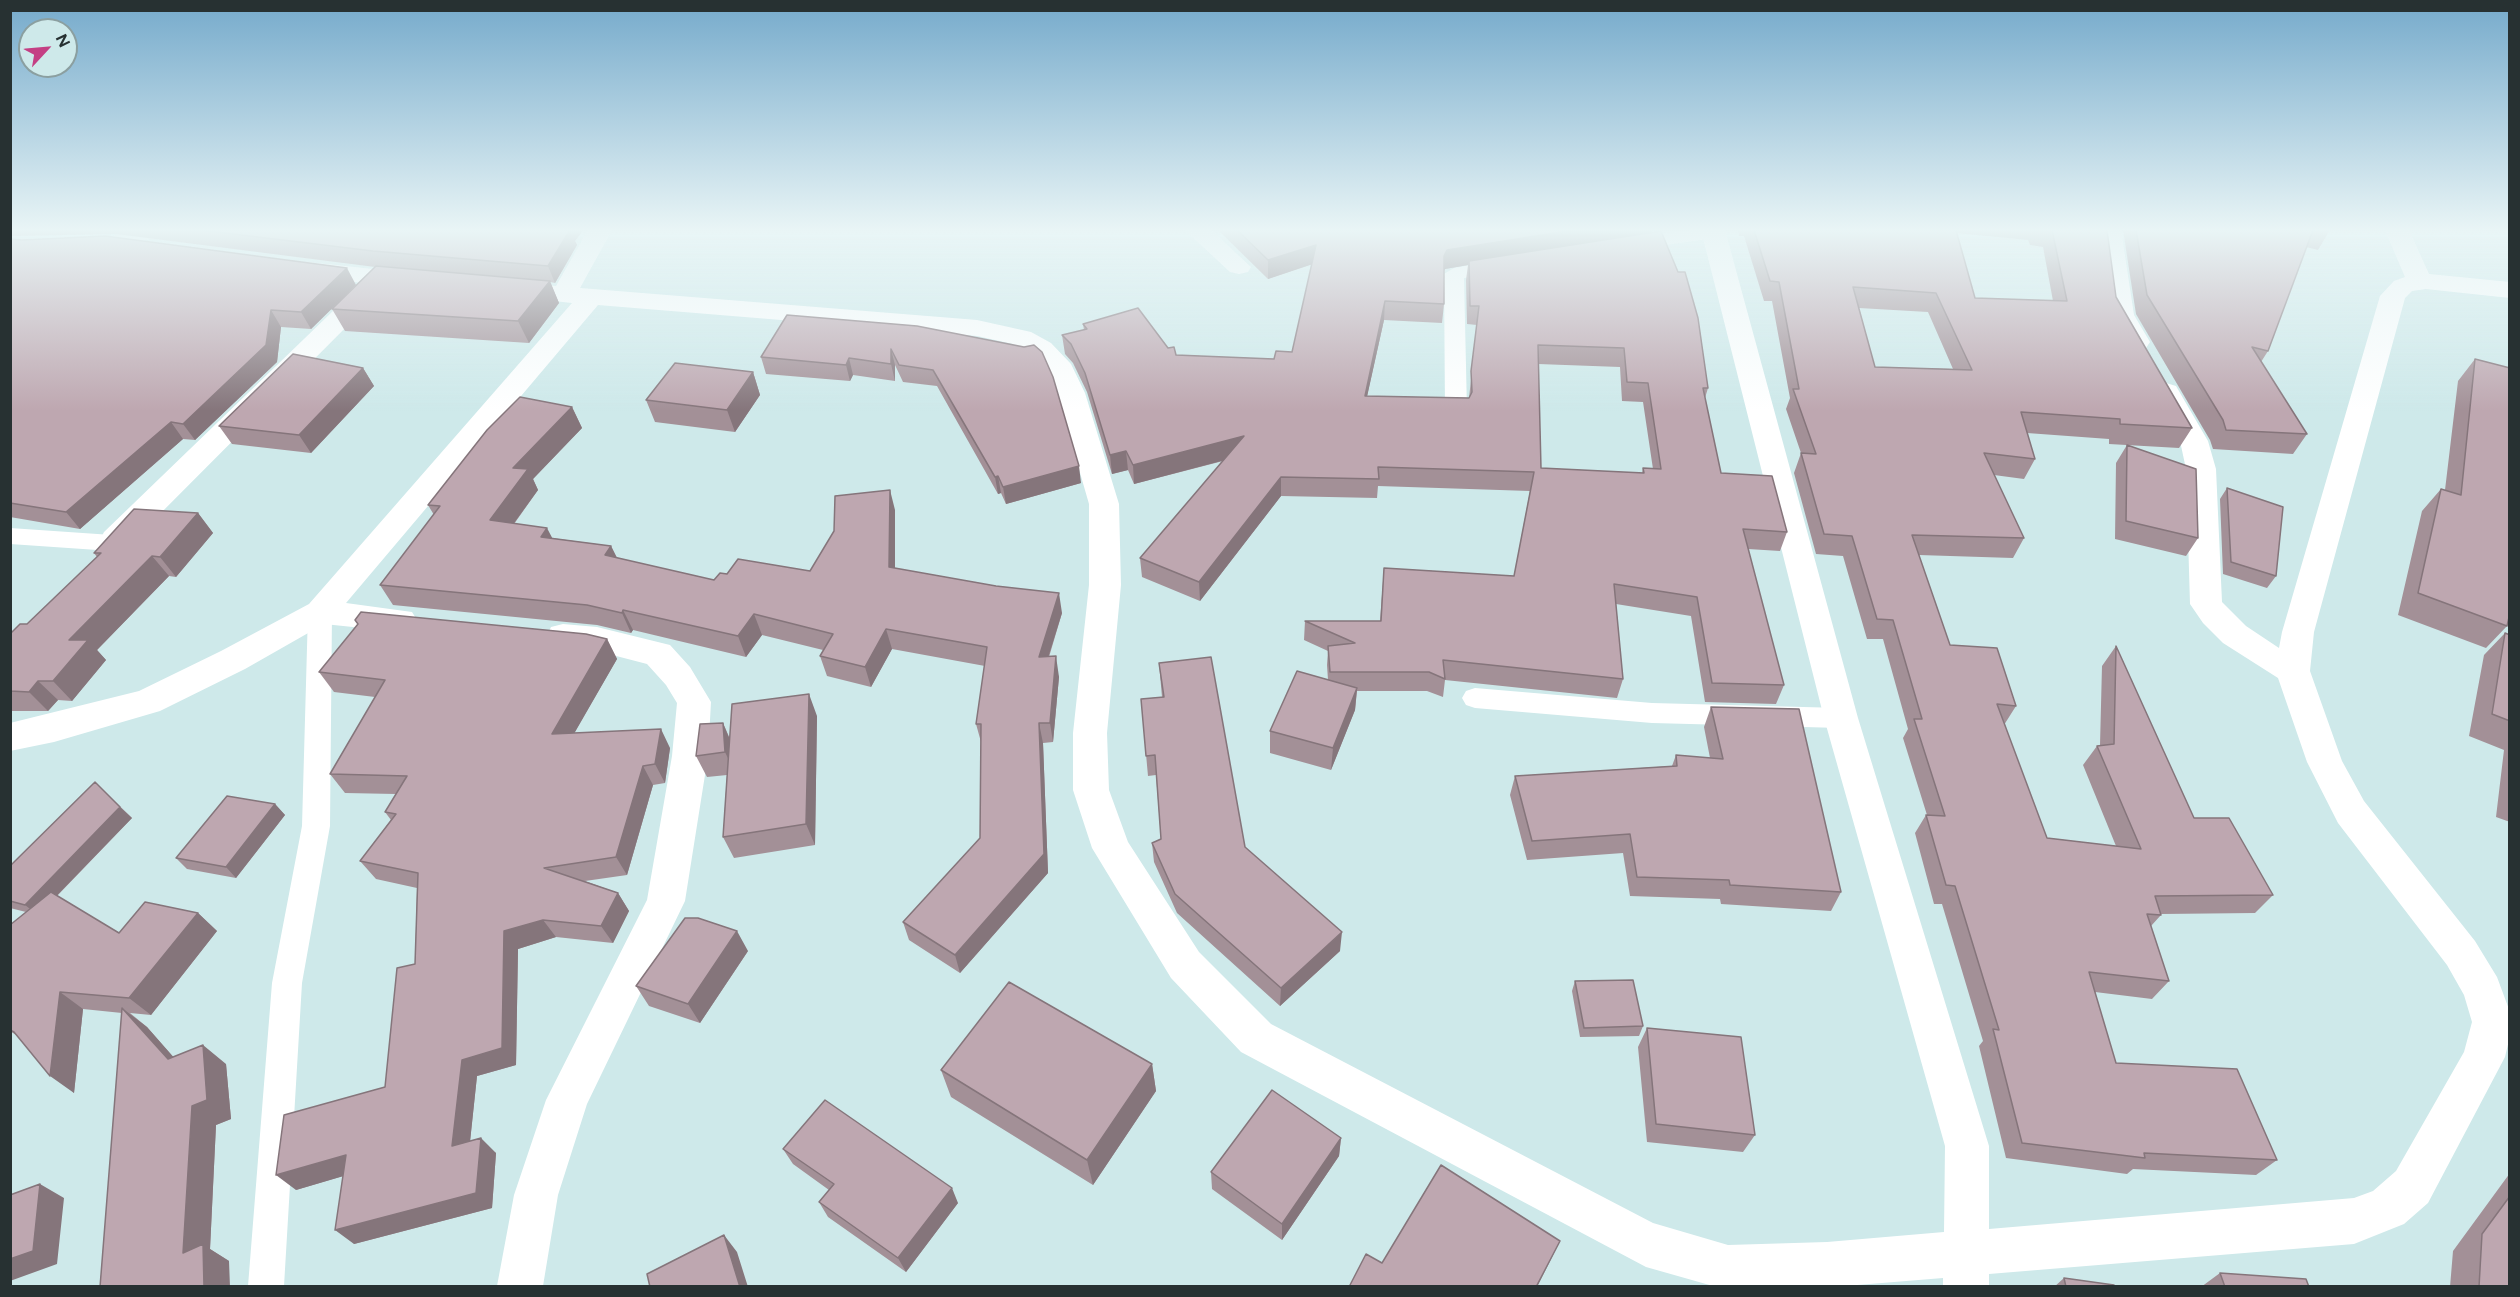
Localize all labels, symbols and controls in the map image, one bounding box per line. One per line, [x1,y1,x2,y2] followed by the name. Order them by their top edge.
[18,18,78,78] north arrow
[52,31,74,50] text: N

